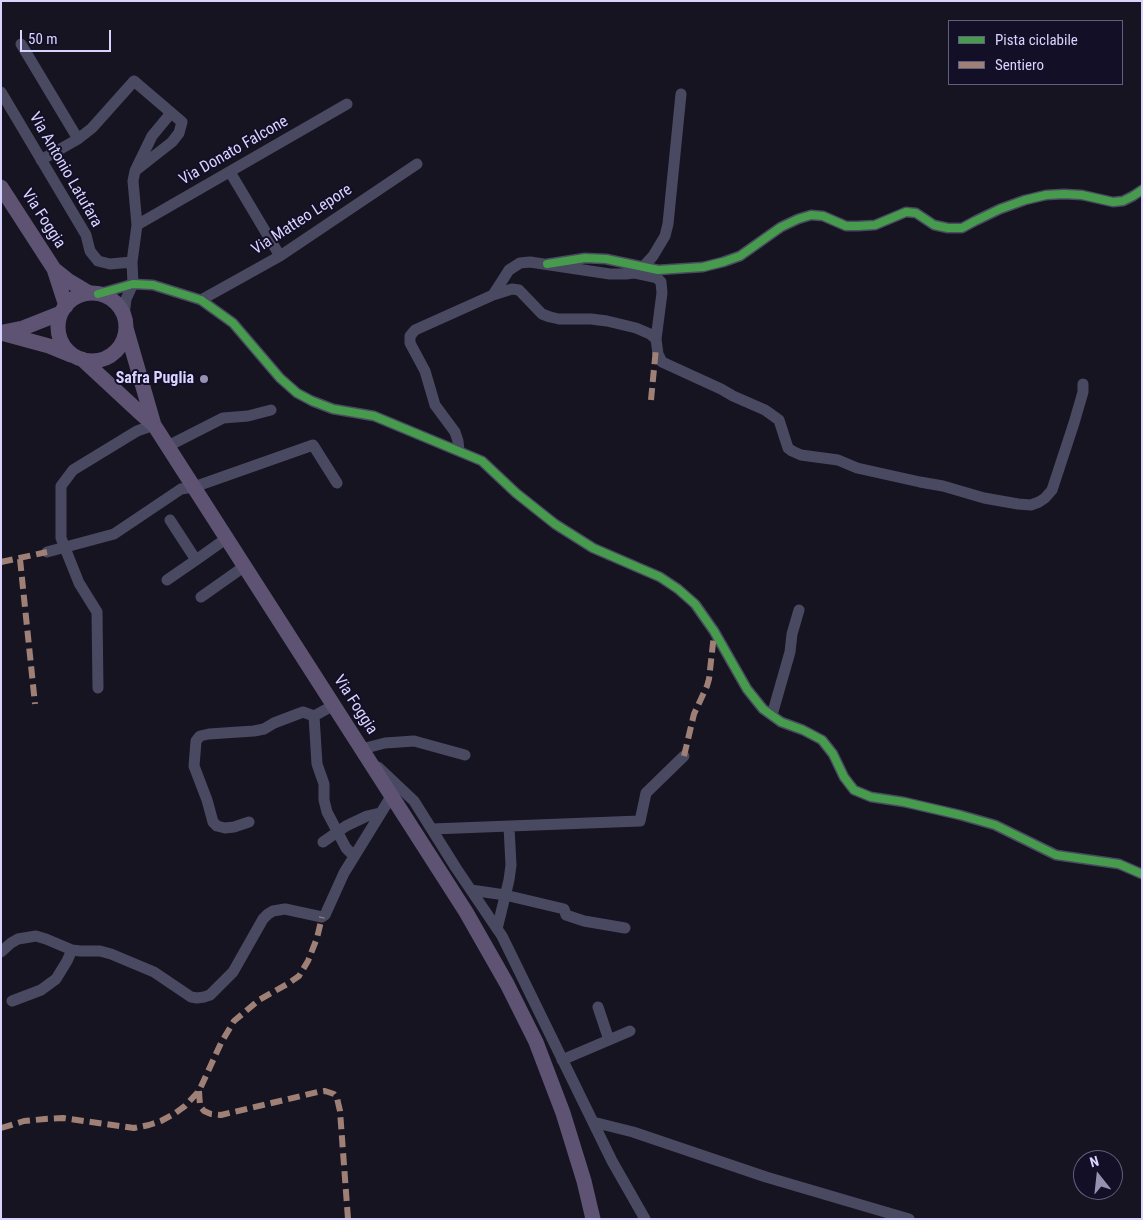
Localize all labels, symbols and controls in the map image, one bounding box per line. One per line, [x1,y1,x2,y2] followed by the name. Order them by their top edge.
[22,20,114,52] scale bar
[948,20,1123,85] legend
[28,30,58,48] text: 50 m
[995,31,1078,49] text: Pista ciclabile
[995,56,1044,74] text: Sentiero
[24,109,106,231] street label: Via Antonio Latufara
[176,112,292,190] street label: Via Donato Falcone
[248,180,356,260] street label: Via Matteo Lepore
[17,186,69,252] street label: Via Foggia
[116,369,194,389] place label: Safra Puglia
[198,373,210,385] marker: Safra Puglia
[329,672,381,738] street label: Via Foggia
[1073,1150,1123,1200] north arrow
[1088,1153,1100,1170] text: N

